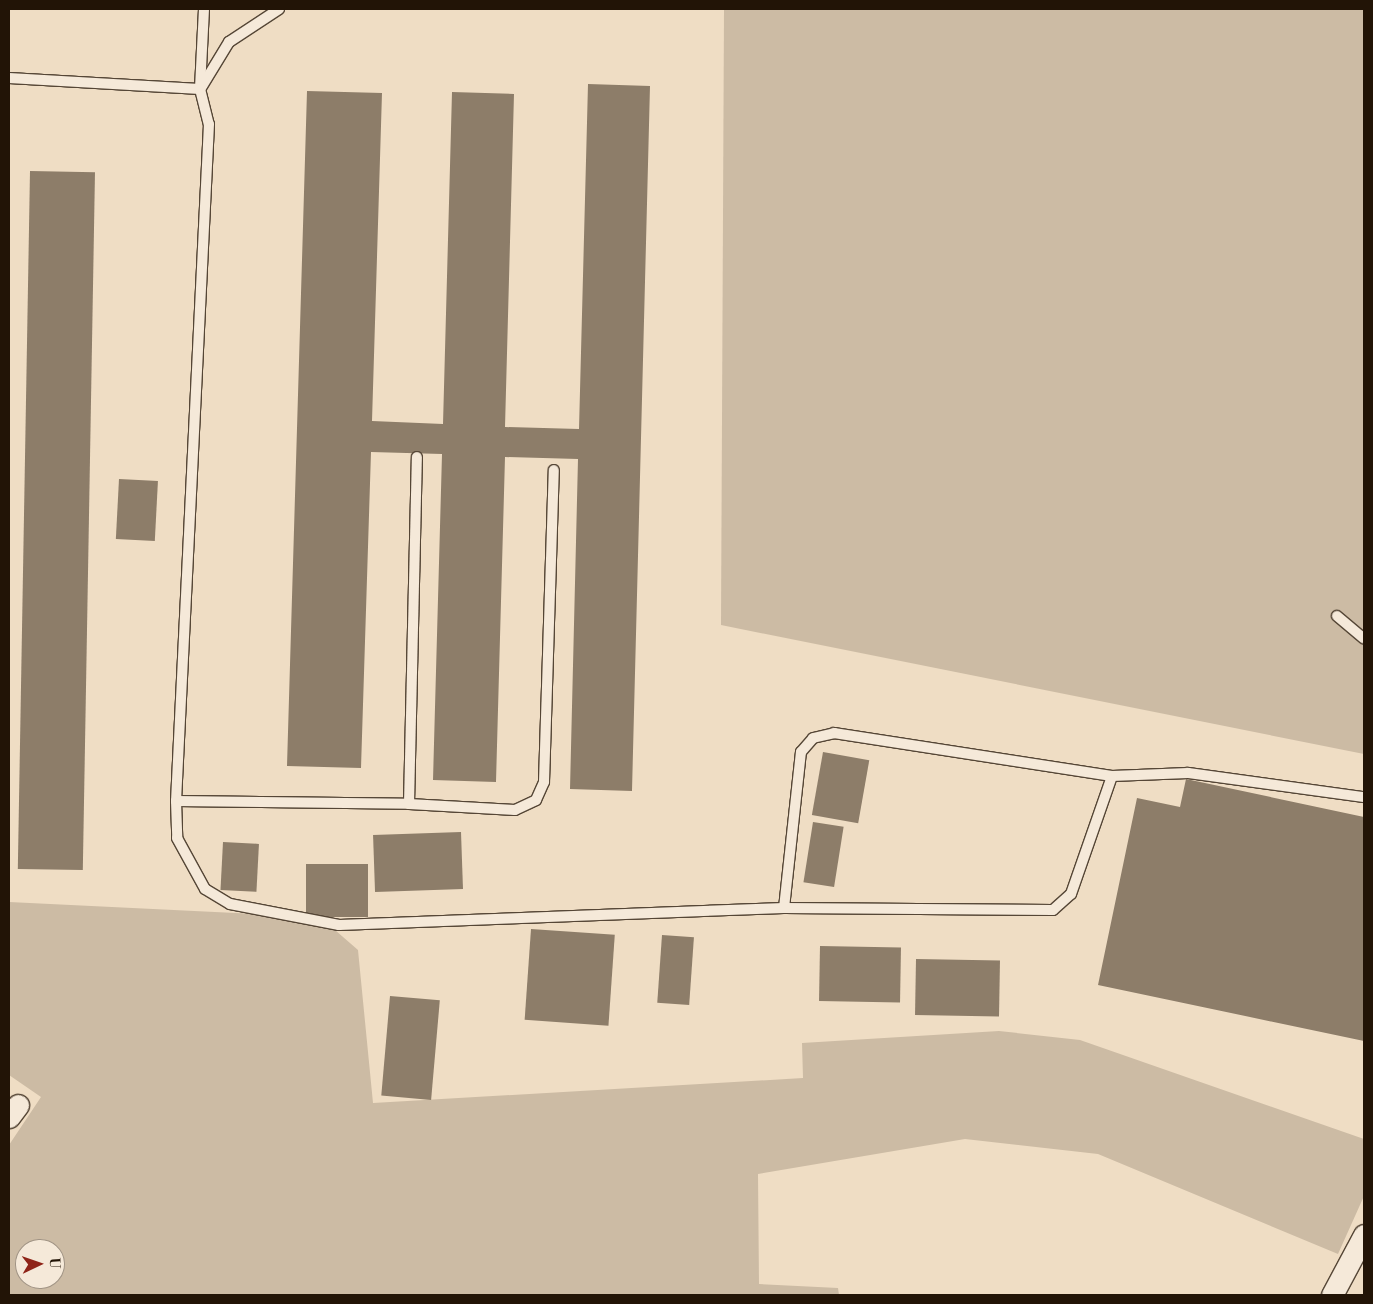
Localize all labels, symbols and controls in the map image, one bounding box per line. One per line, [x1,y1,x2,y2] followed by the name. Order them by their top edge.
[15,1239,65,1289] north arrow
[45,1257,63,1269] text: U

